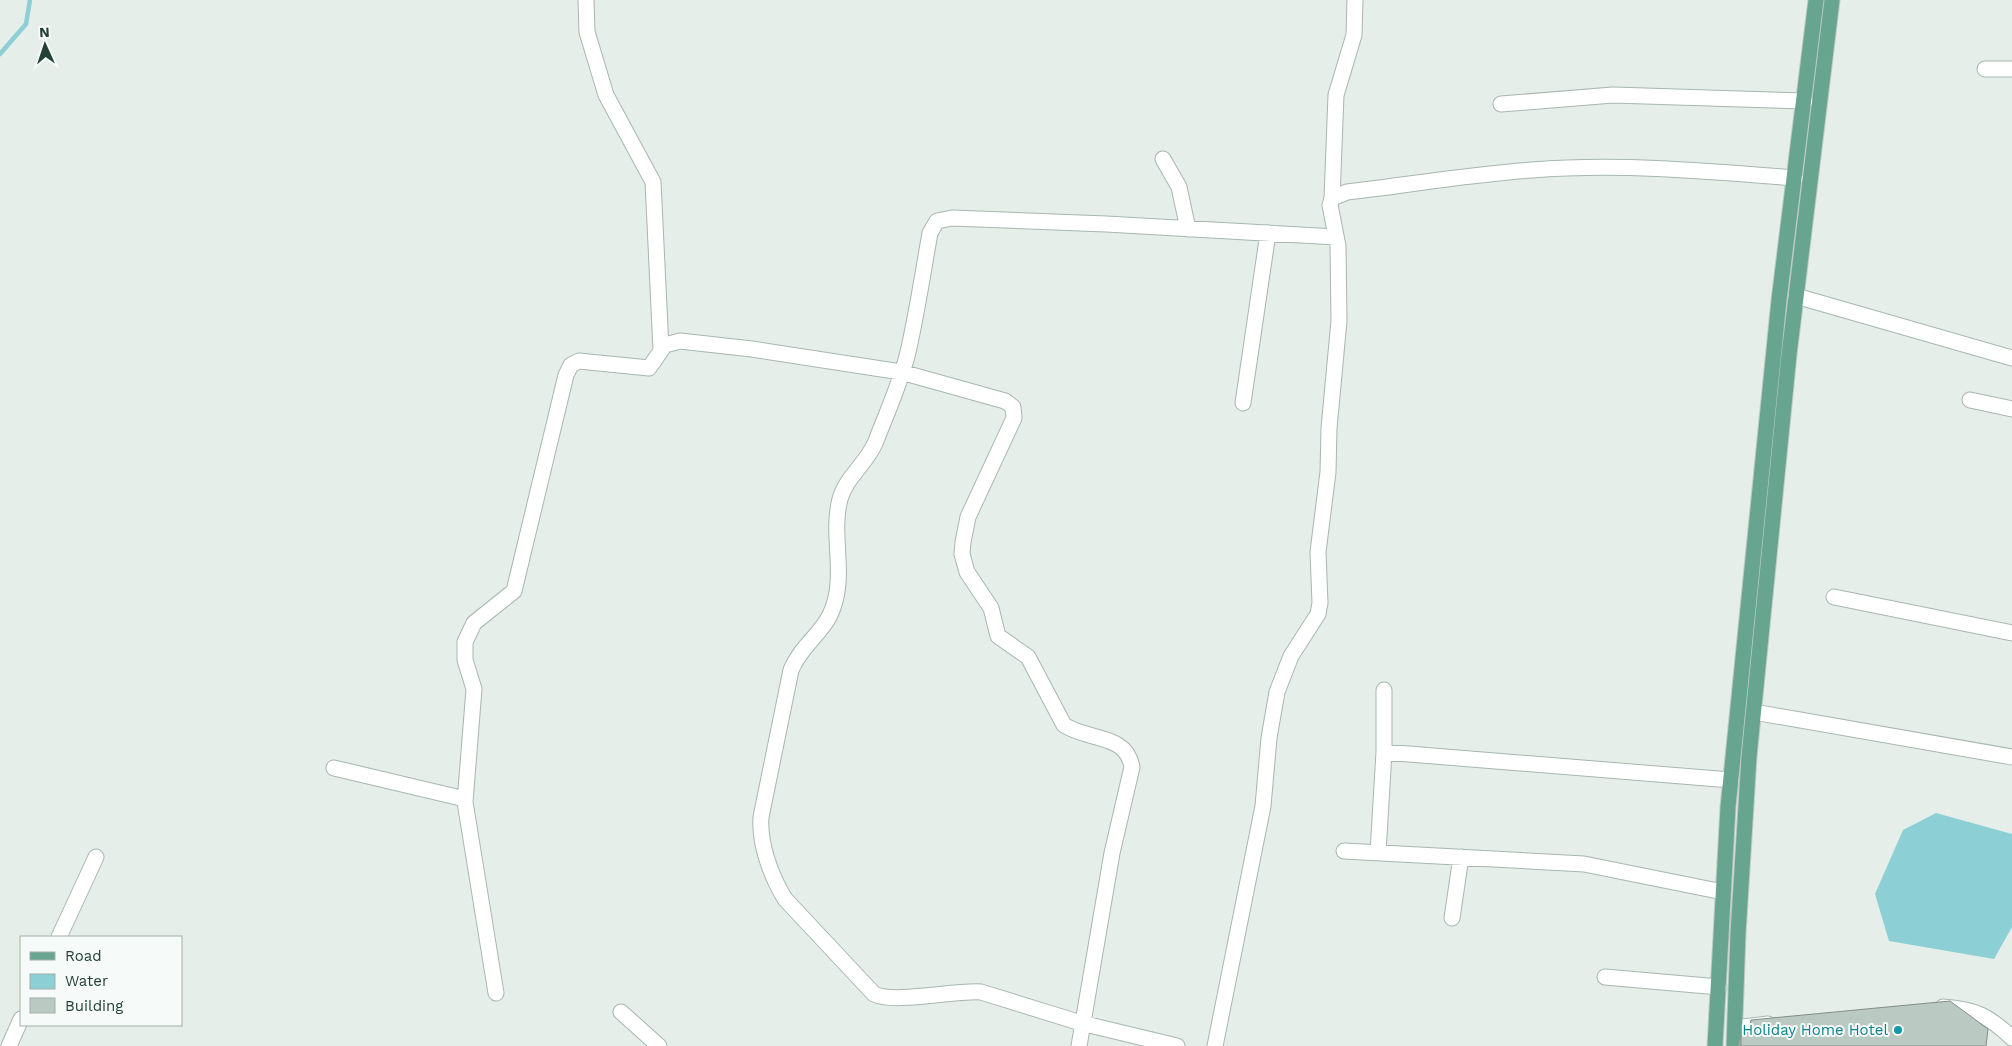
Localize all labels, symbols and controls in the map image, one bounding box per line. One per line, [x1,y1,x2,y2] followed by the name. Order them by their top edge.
[20,20,70,70] north arrow
[39,24,50,40] text: N
[20,936,182,1026] legend
[65,947,102,965] text: Road
[65,972,108,990] text: Water
[65,997,123,1015] text: Building
[1742,1021,1888,1039] place label: Holiday Home Hotel
[1892,1024,1904,1036] marker: Holiday Home Hotel

